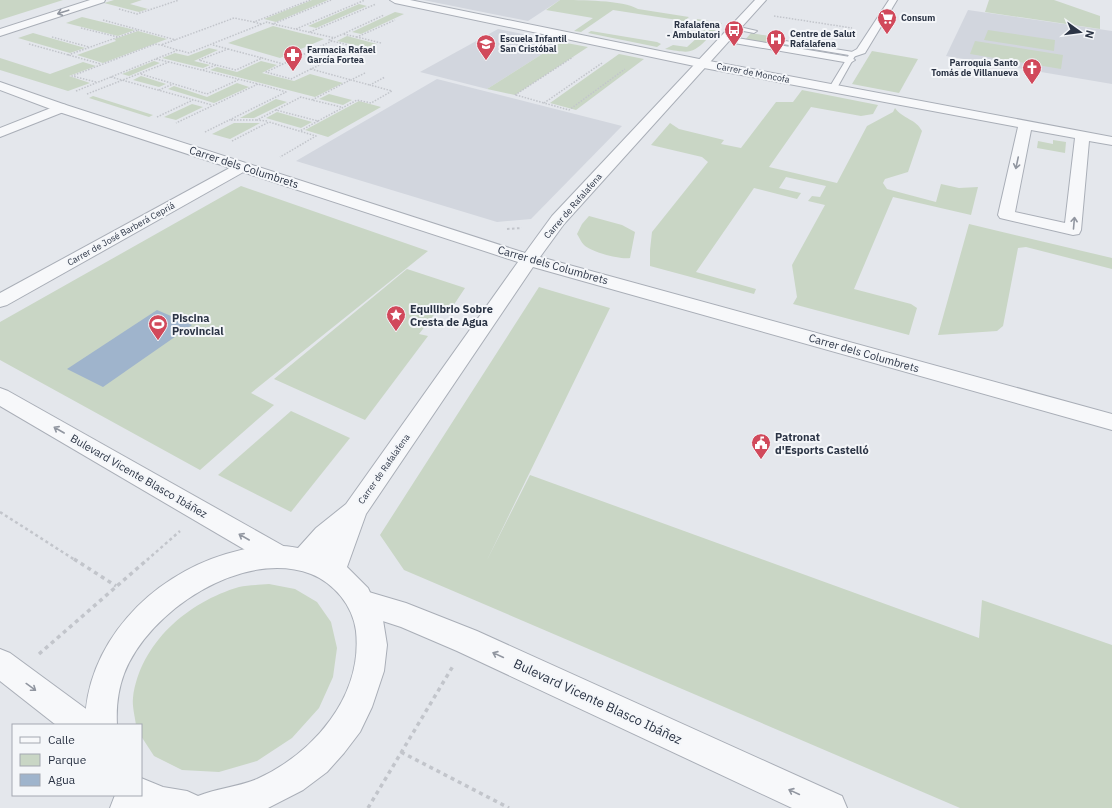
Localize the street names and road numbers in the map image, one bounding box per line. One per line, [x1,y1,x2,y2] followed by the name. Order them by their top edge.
[716,60,791,85] street label: Carrer de Moncofa
[188,143,300,191] street label: Carrer dels Columbrets
[541,171,604,241] street label: Carrer de Rafalafena
[65,199,177,268] street label: Carrer de José Barberá Cepriá
[496,243,610,287] street label: Carrer dels Columbrets
[807,331,921,375] street label: Carrer dels Columbrets
[68,431,210,521] street label: Bulevard Vicente Blasco Ibáñez
[355,431,412,506] street label: Carrer de Rafalafena
[511,655,685,748] street label: Bulevard Vicente Blasco Ibáñez

